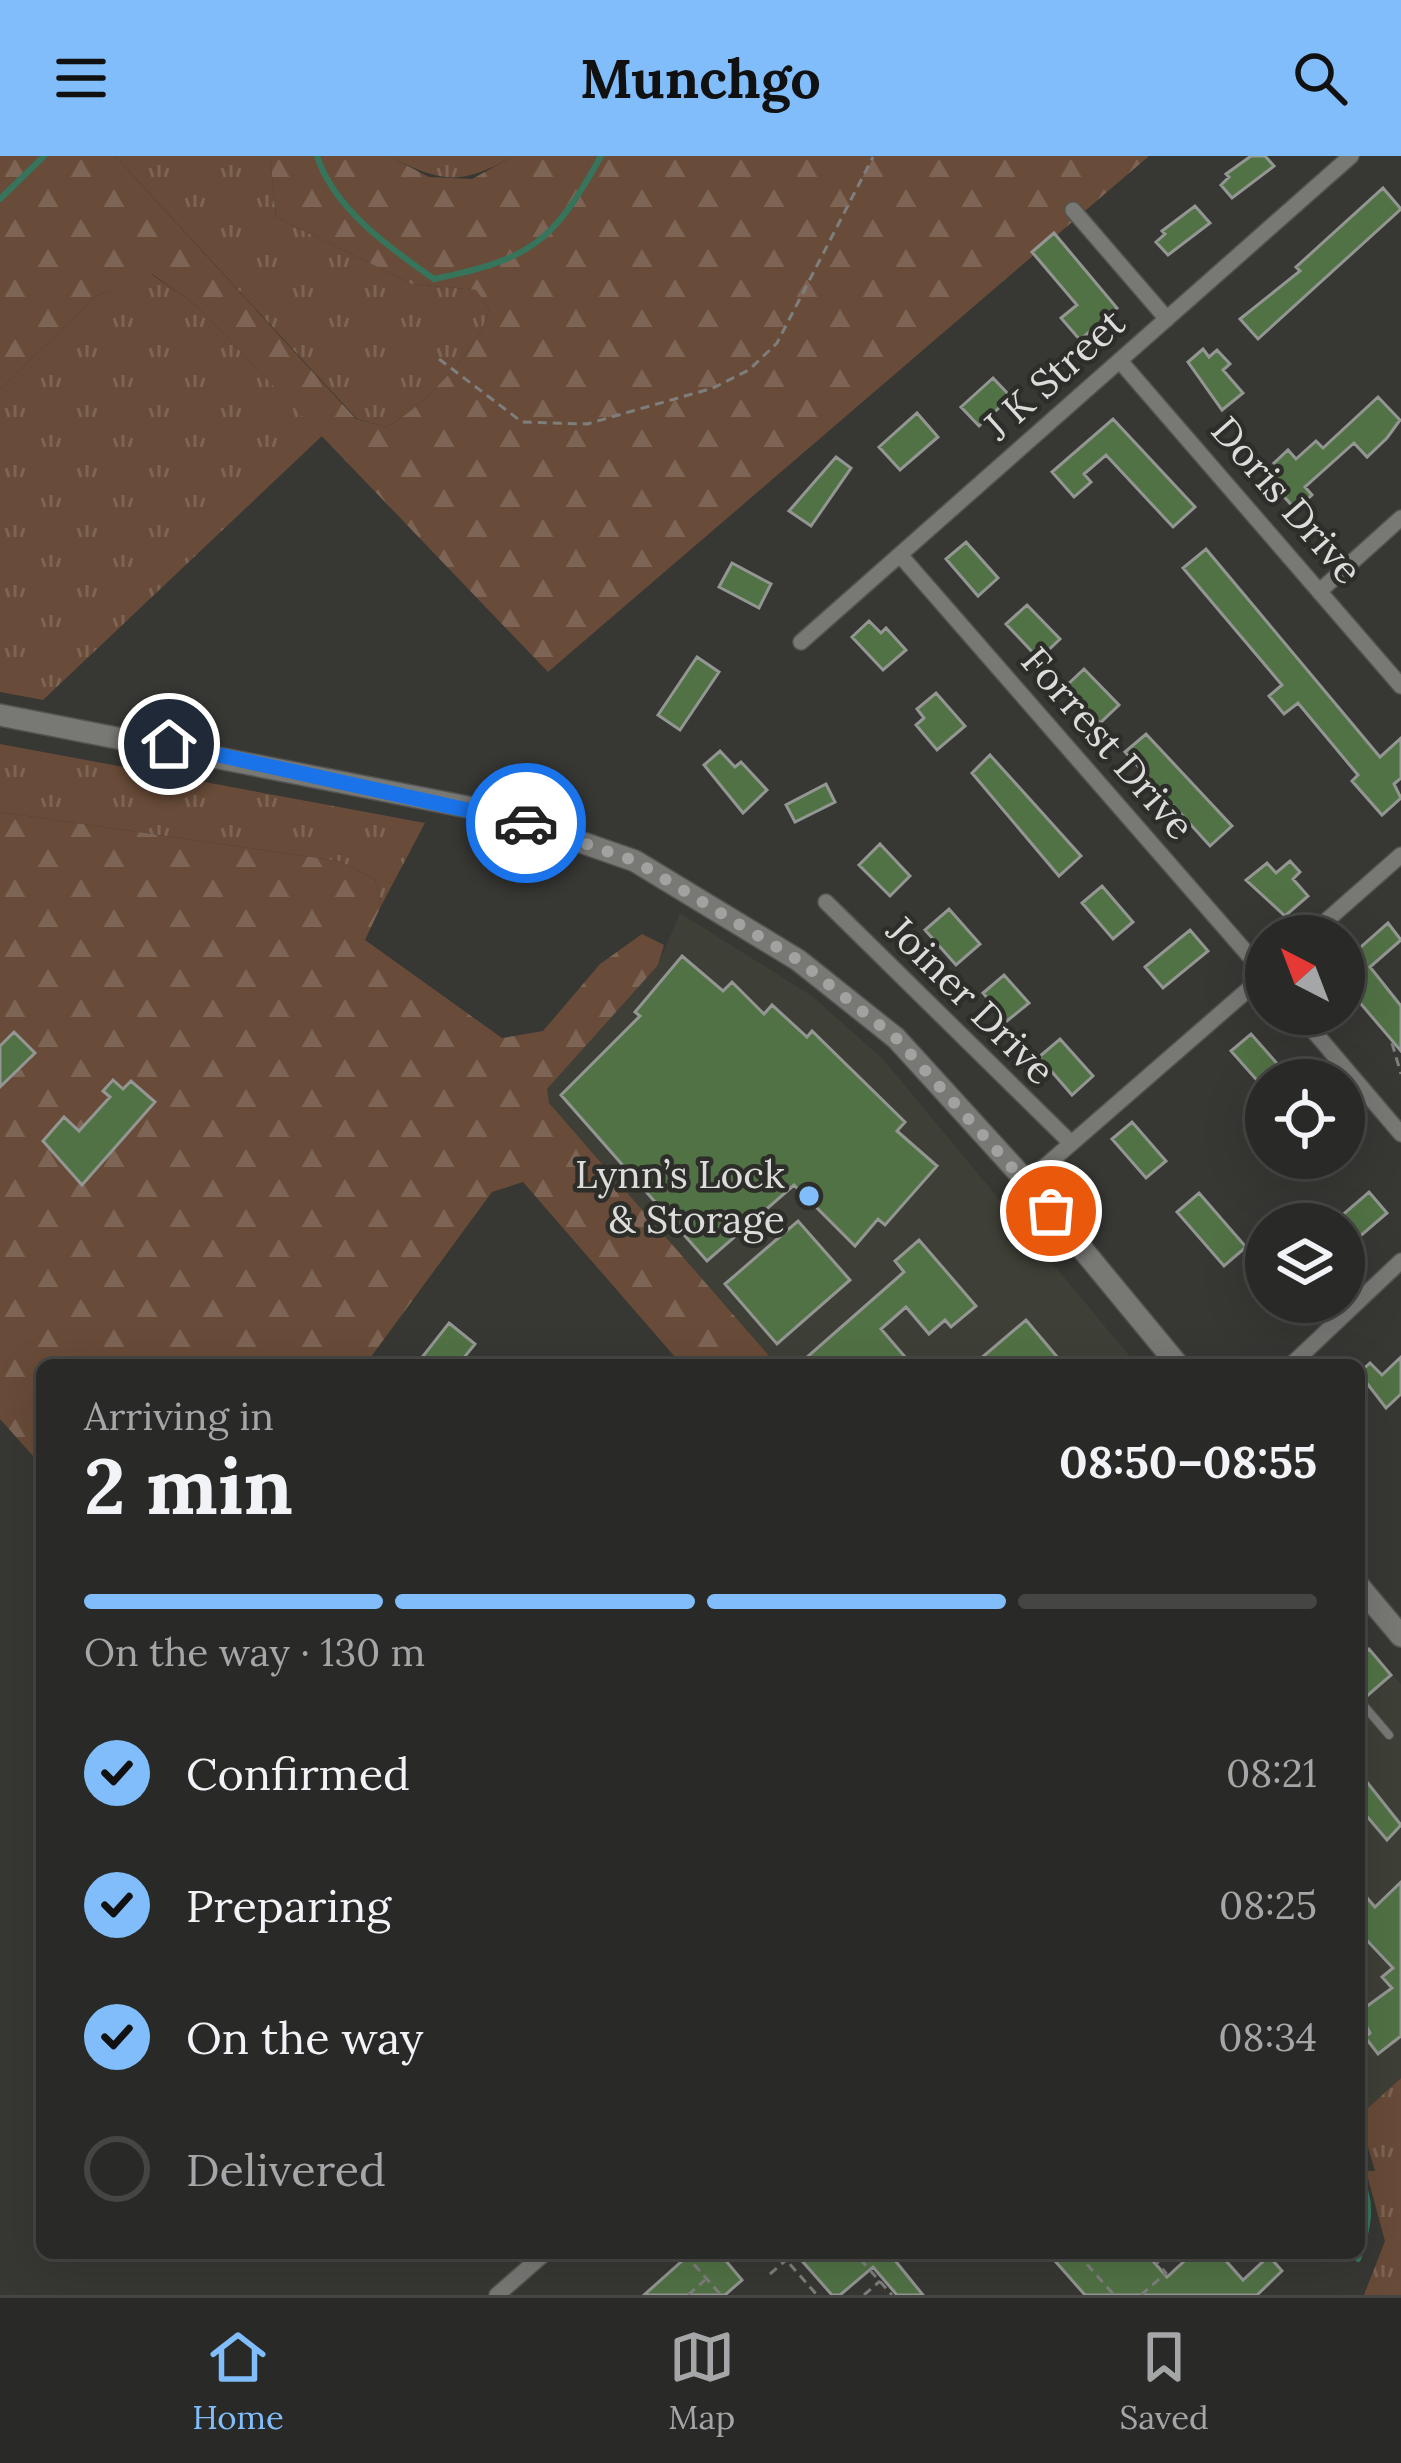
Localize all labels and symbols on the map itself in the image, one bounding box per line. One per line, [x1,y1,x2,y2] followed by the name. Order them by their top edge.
[973,298,1135,451] street label: J K Street
[1201,406,1373,594] street label: Doris Drive
[1011,636,1205,850] street label: Forrest Drive
[118,693,220,795] pin
[466,763,586,883] courier
[876,905,1066,1095] street label: Joiner Drive
[1245,915,1365,1035] north arrow
[575,1149,785,1244] place label: Lynn’s Lock & Storage
[1000,1160,1102,1262] pin
[796,1183,822,1209] marker: Lynn’s Lock & Storage

